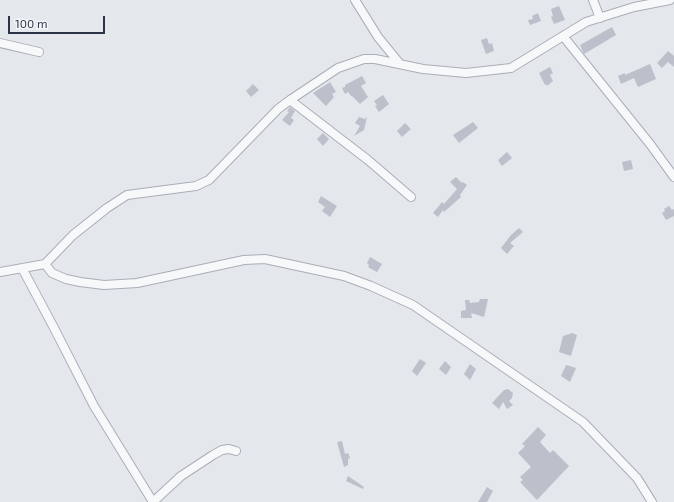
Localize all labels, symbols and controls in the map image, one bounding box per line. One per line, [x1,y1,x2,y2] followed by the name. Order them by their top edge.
[10,8,107,34] scale bar
[15,16,47,30] text: 100 m

